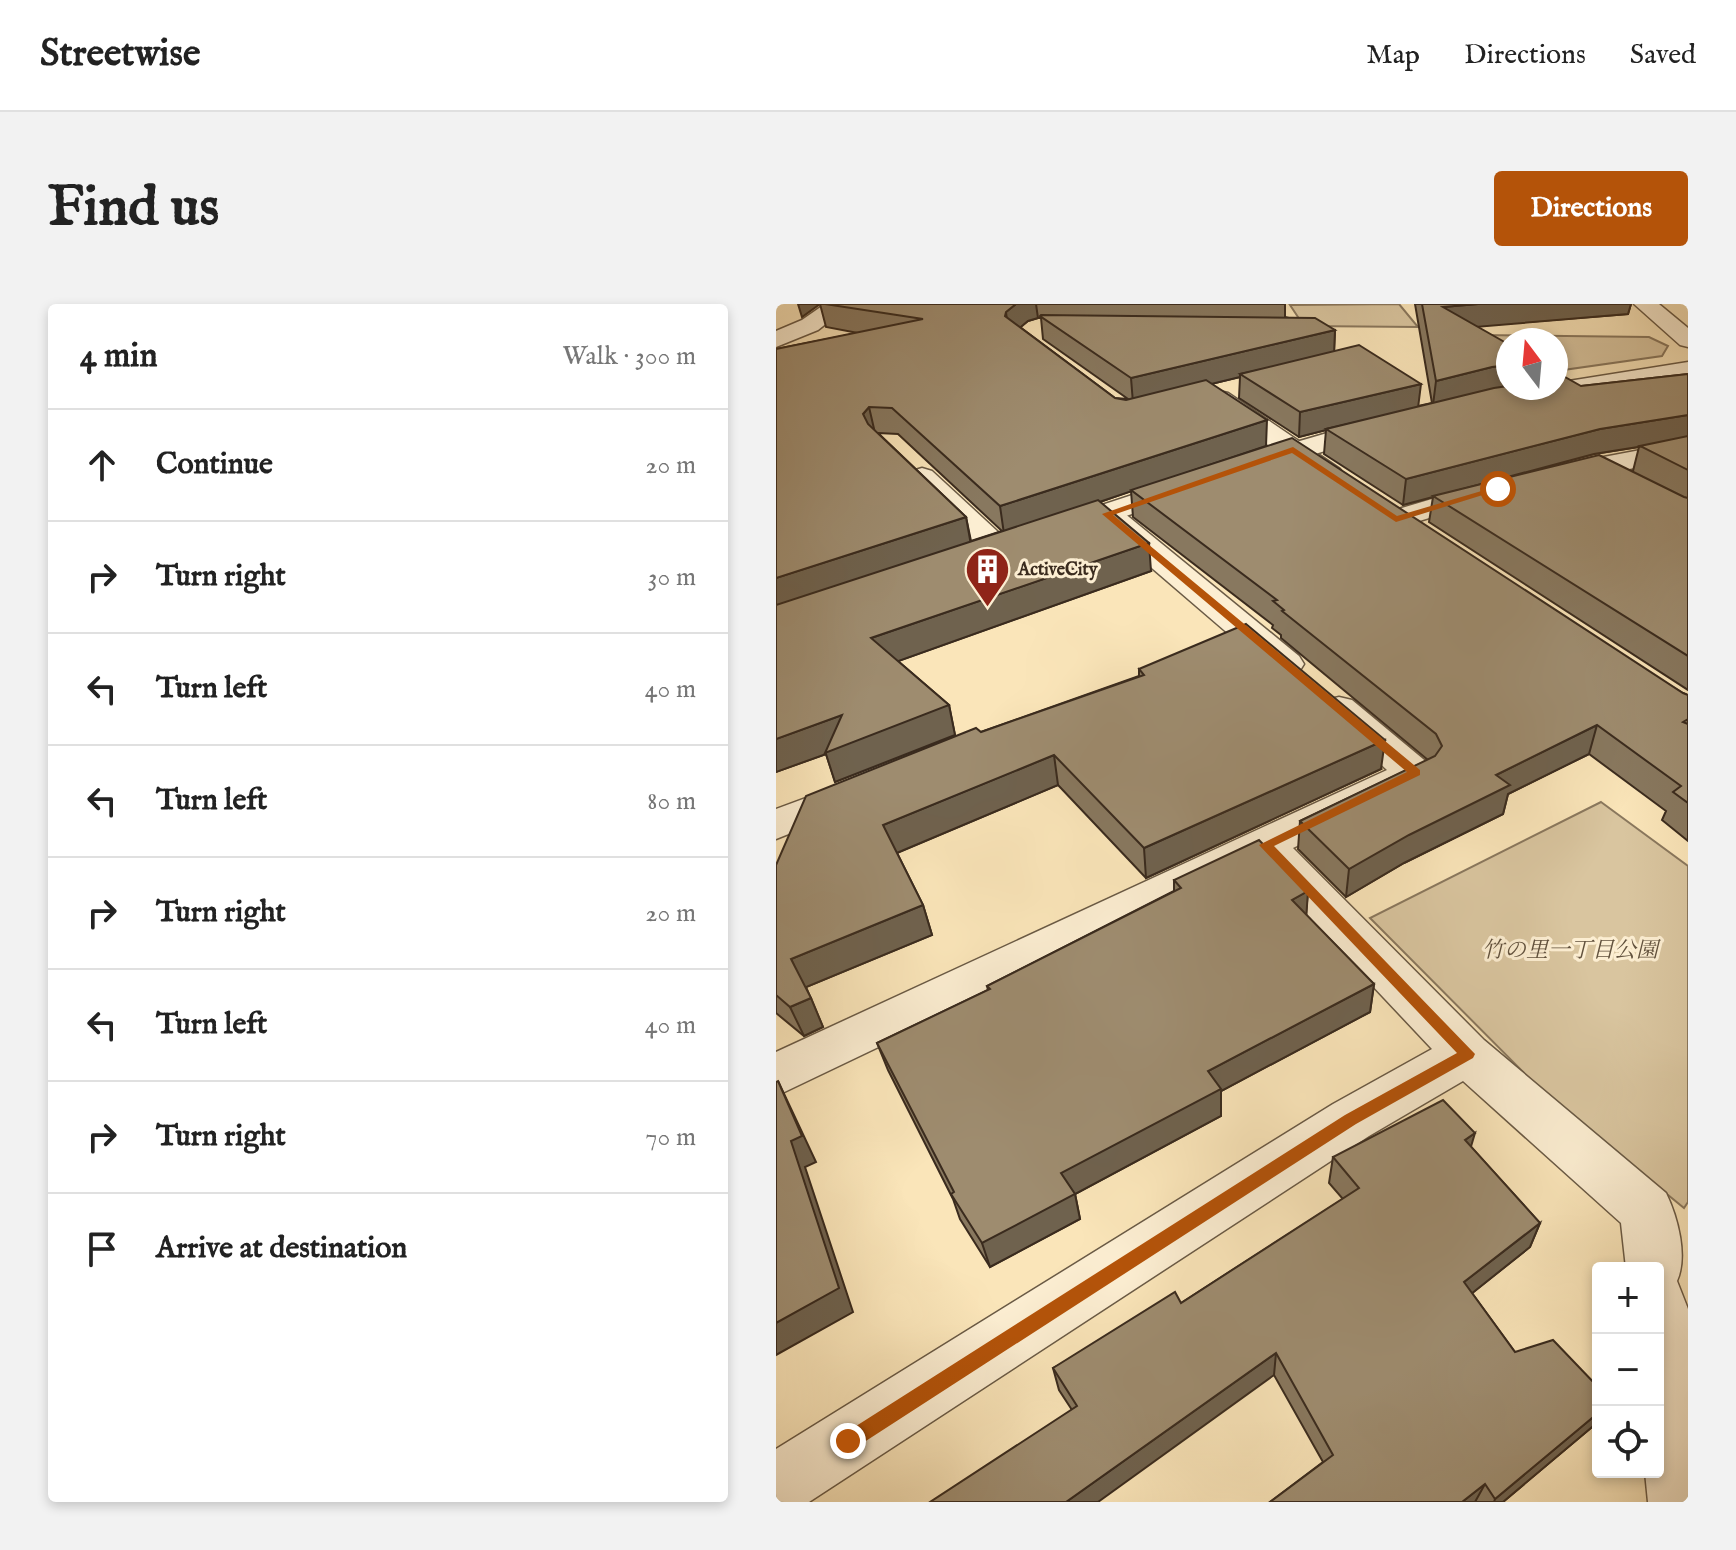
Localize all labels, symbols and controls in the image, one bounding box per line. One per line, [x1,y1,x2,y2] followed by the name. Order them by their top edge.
[40,31,200,79] text: Streetwise
[1366,38,1420,73] text: Map
[1464,38,1586,73] text: Directions
[1630,38,1696,73] text: Saved
[1494,171,1688,246] button: Directions
[48,173,219,244] text: Find us
[1496,328,1568,400] north arrow
[80,335,158,378] text: 4 min
[562,340,696,373] text: Walk · 300 m
[80,443,124,487] icon: ahead
[156,446,273,484] text: Continue
[645,449,696,482] text: 20 m
[1480,471,1516,507] route start
[963,546,1011,609] building icon: ActiveCity
[80,555,124,599] icon: right
[156,558,286,596] text: Turn right
[1017,559,1099,582] place label: ActiveCity
[648,561,696,594] text: 30 m
[80,667,124,711] icon: left
[156,670,267,708] text: Turn left
[645,673,696,706] text: 40 m
[80,779,124,823] icon: left
[156,782,267,820] text: Turn left
[647,785,696,818] text: 80 m
[80,891,124,935] icon: right
[156,894,286,932] text: Turn right
[645,897,696,930] text: 20 m
[1482,937,1661,965] park label: 竹の里一丁目公園
[80,1003,124,1047] icon: left
[156,1006,267,1044] text: Turn left
[645,1009,696,1042] text: 40 m
[80,1115,124,1159] icon: right
[156,1118,286,1156] text: Turn right
[645,1121,696,1154] text: 70 m
[80,1227,124,1271] icon: arrive
[156,1230,407,1268] text: Arrive at destination
[1592,1262,1664,1478] map controls
[1592,1262,1664,1334] button: +
[1592,1334,1664,1406] button: −
[1592,1406,1664,1478] button: locate
[830,1423,866,1459] route end

